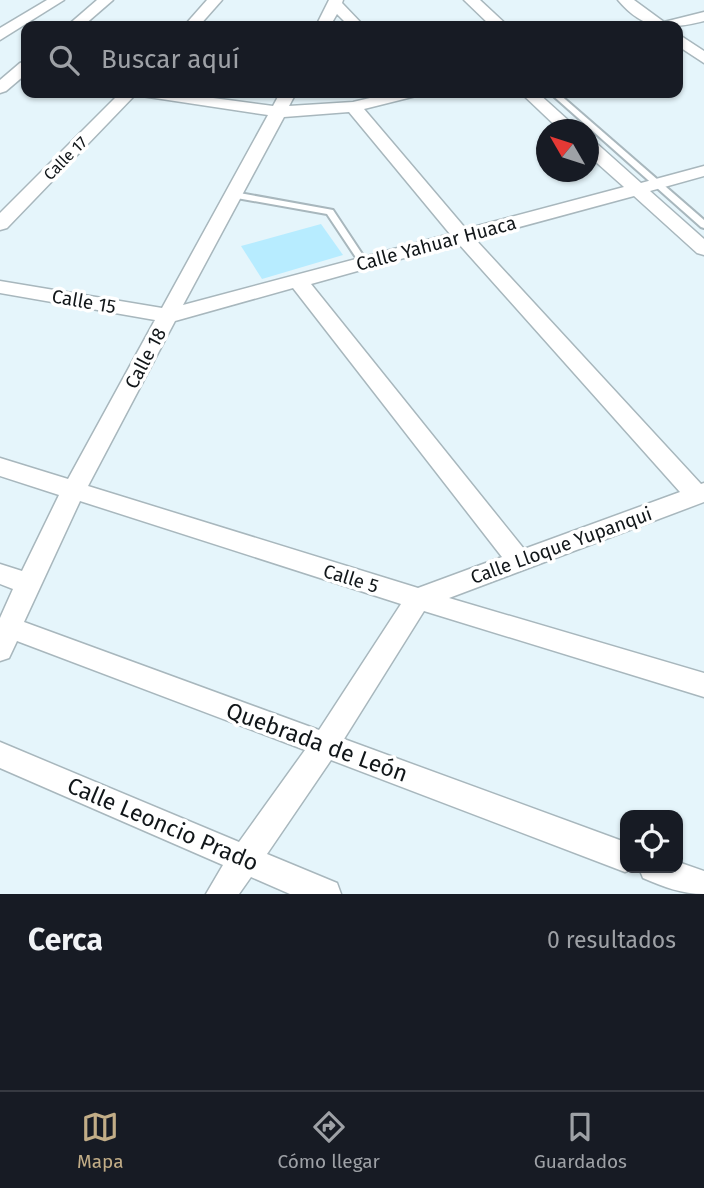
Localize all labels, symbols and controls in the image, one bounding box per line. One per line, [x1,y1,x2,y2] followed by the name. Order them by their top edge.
[21,21,683,98] search box
[45,41,83,79] icon: search
[101,44,239,75] text: Buscar aquí
[536,119,599,182] north arrow
[40,133,91,184] street label: Calle 17
[354,211,519,276] street label: Calle Yahuar Huaca
[50,285,118,318] street label: Calle 15
[120,324,171,393] street label: Calle 18
[467,502,655,589] street label: Calle Lloque Yupanqui
[320,559,381,598] street label: Calle 5
[222,696,412,788] street label: Quebrada de León
[63,771,263,877] street label: Calle Leoncio Prado
[620,810,683,873] map controls
[620,810,683,873] button: locate
[28,922,103,958] text: Cerca
[547,926,676,954] text: 0 resultados
[77,1108,124,1173] tab: Mapa
[277,1108,380,1173] tab: Cómo llegar
[534,1108,627,1173] tab: Guardados

